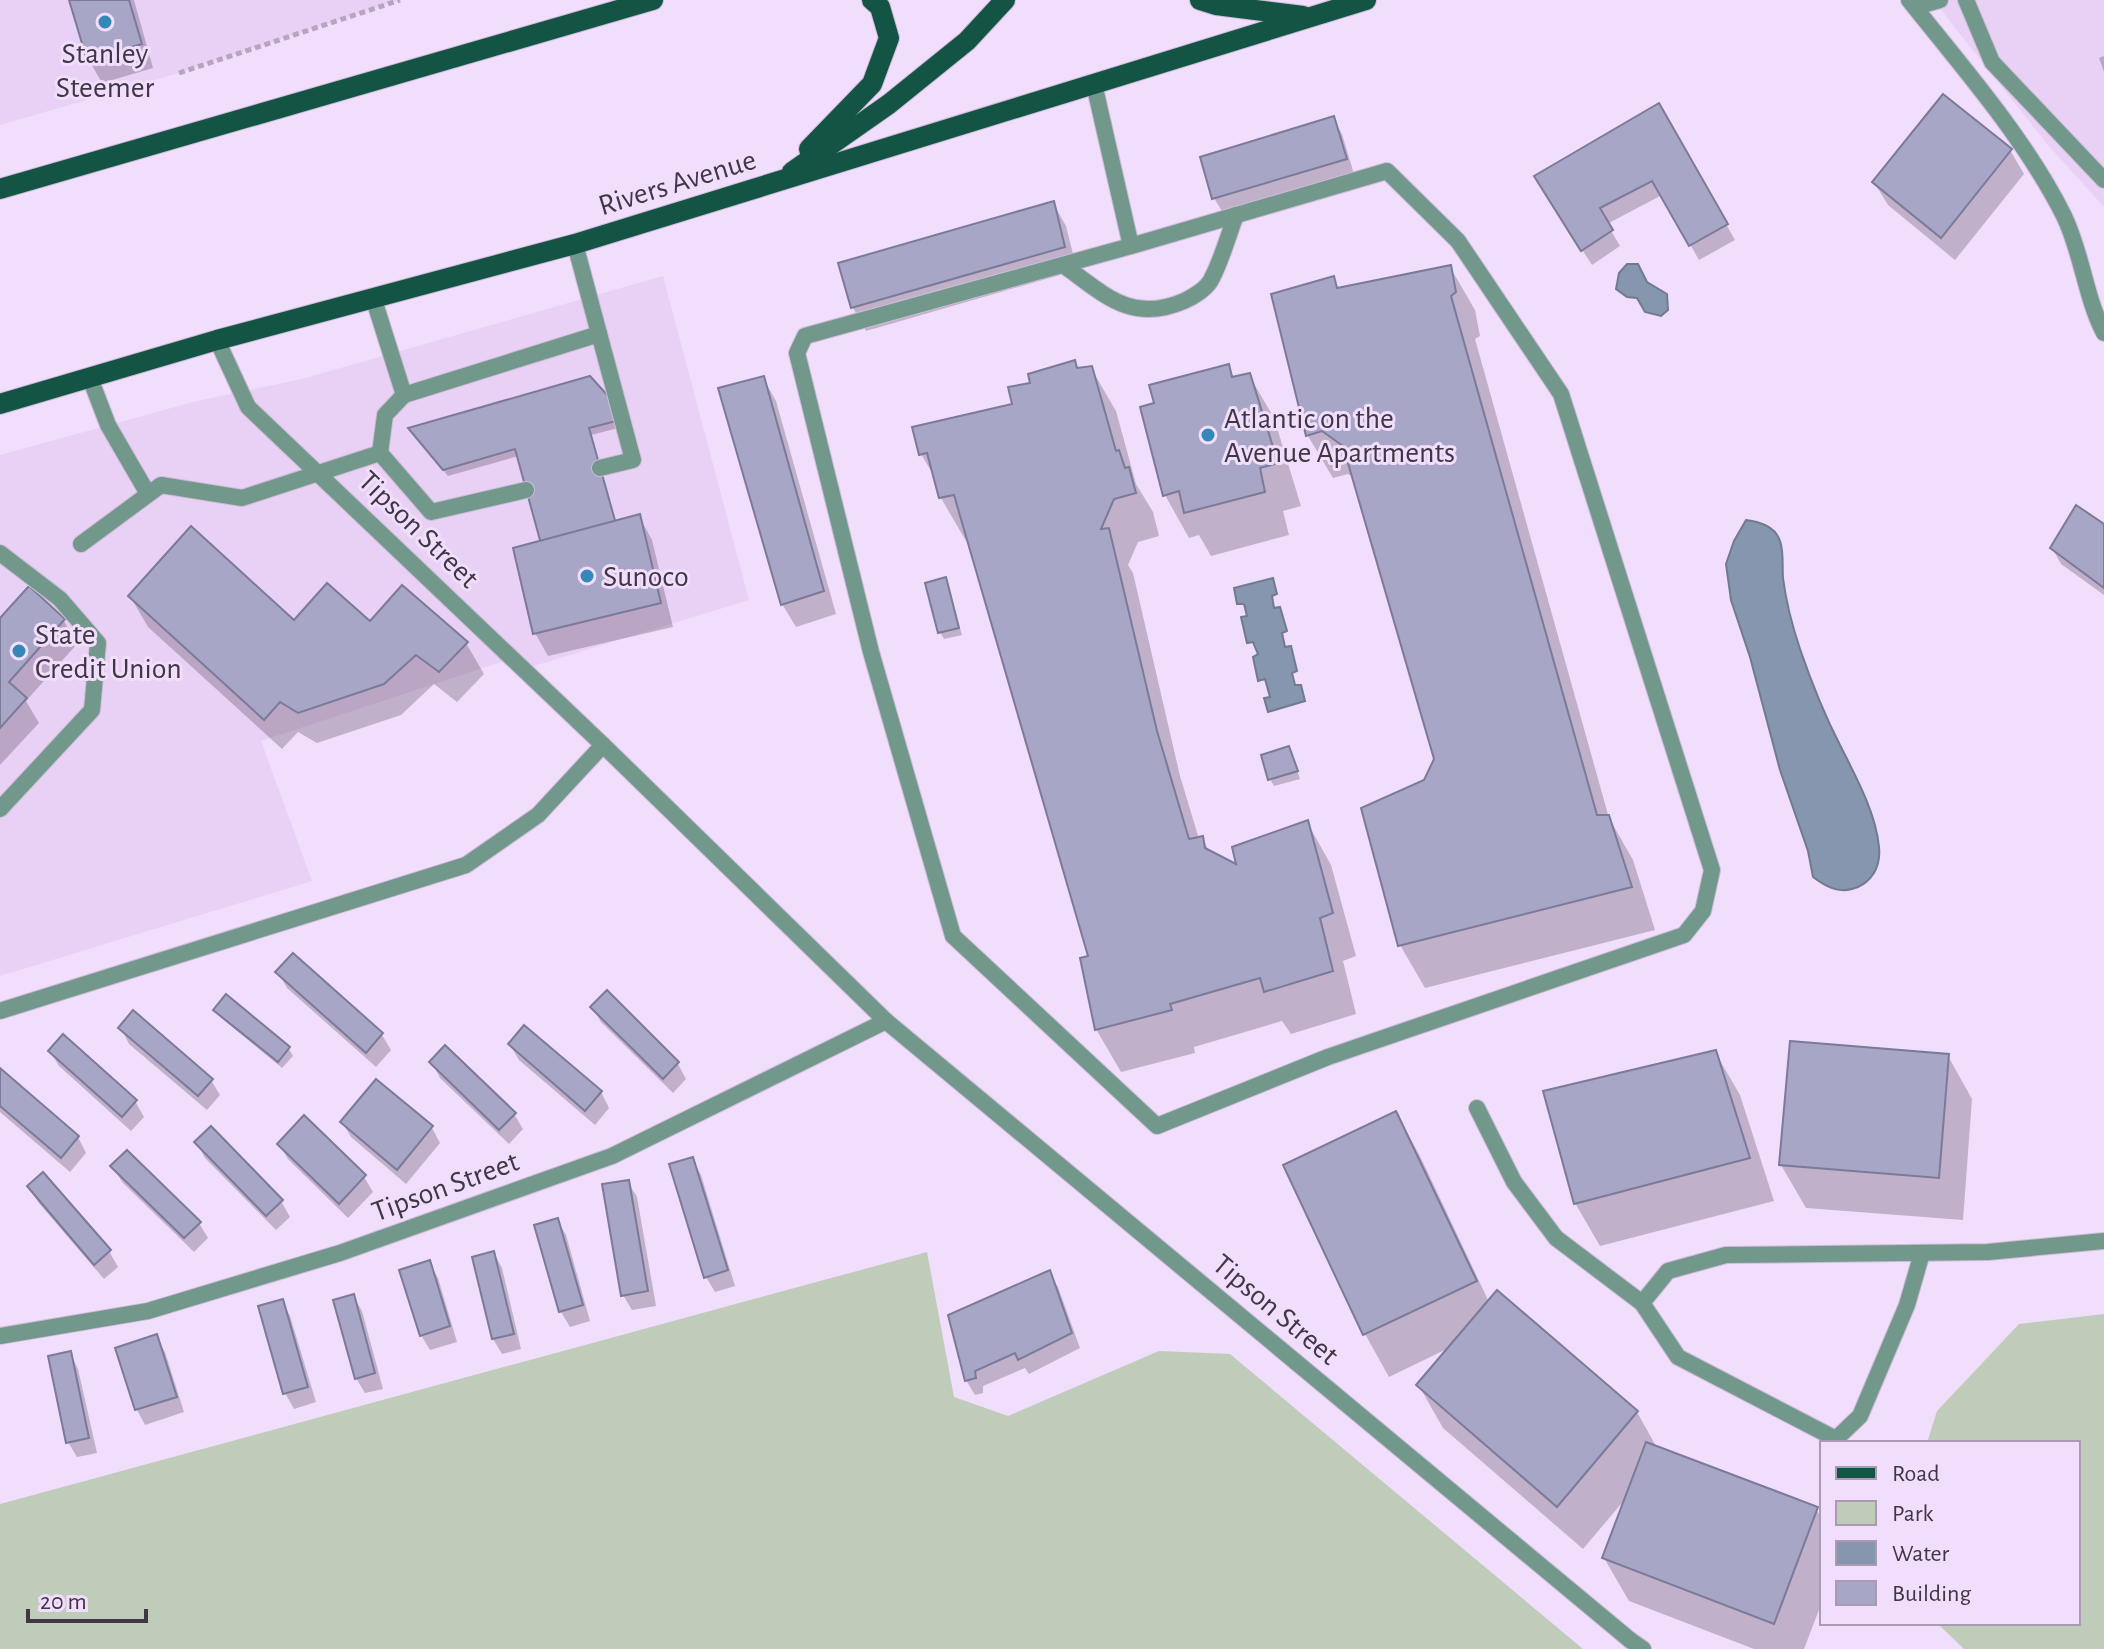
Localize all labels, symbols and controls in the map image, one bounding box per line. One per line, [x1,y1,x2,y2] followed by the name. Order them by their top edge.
[96,13,114,31] marker: Stanley Steemer
[56,39,155,103] place label: Stanley Steemer
[595,145,760,221] street label: Rivers Avenue
[1224,404,1455,468] place label: Atlantic on the Avenue Apartments
[1199,426,1217,444] marker: Atlantic on the Avenue Apartments
[353,466,484,594] street label: Tipson Street
[603,562,689,592] place label: Sunoco
[578,567,596,585] marker: Sunoco
[35,620,182,684] place label: State Credit Union
[10,642,28,660] marker: State Credit Union
[368,1146,523,1227] street label: Tipson Street
[1207,1249,1344,1371] street label: Tipson Street
[1820,1441,2080,1625] legend
[1892,1462,1940,1486] text: Road
[1892,1502,1933,1526] text: Park
[1892,1542,1950,1566] text: Water
[28,1573,146,1623] scale bar
[1892,1582,1971,1606] text: Building
[40,1590,87,1614] text: 20 m

